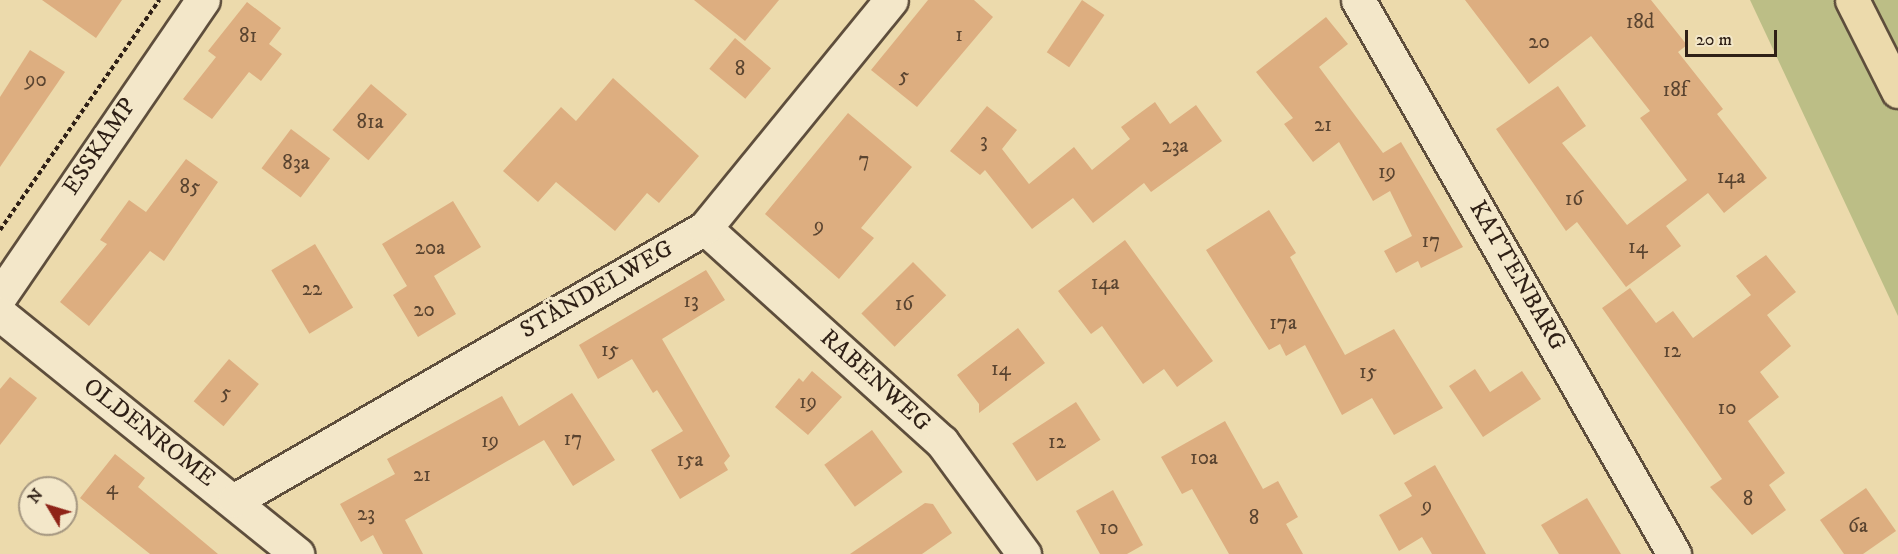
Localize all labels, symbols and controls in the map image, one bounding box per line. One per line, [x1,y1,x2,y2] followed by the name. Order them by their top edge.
[1626,9,1654,35] house number: 18d
[1688,18,1780,56] scale bar
[955,22,963,48] house number: 1
[239,23,257,49] house number: 81
[1528,29,1550,55] house number: 20
[1696,29,1732,51] text: 20 m
[735,56,745,82] house number: 8
[899,63,909,89] house number: 5
[25,67,47,93] house number: 90
[1663,77,1687,103] house number: 18f
[57,93,143,201] street label: ESSKAMP
[356,109,384,135] house number: 81a
[1314,112,1332,138] house number: 21
[980,128,988,154] house number: 3
[1161,133,1189,159] house number: 23a
[858,147,870,173] house number: 7
[282,150,310,176] house number: 83a
[1378,159,1396,185] house number: 19
[1717,164,1745,190] house number: 14a
[180,174,200,200] house number: 85
[1565,186,1583,212] house number: 16
[1463,196,1571,356] street label: KATTENBARG
[814,213,824,239] house number: 9
[1422,228,1440,254] house number: 17
[1628,234,1648,260] house number: 14
[415,235,445,261] house number: 20a
[516,235,678,345] street label: STÄNDELWEG
[1091,270,1119,296] house number: 14a
[302,276,322,302] house number: 22
[683,288,699,314] house number: 13
[895,291,913,317] house number: 16
[413,297,435,323] house number: 20
[1269,310,1297,336] house number: 17a
[814,324,936,438] street label: RABENWEG
[601,337,619,363] house number: 15
[1663,338,1681,364] house number: 12
[991,356,1011,382] house number: 14
[1359,359,1377,385] house number: 15
[77,372,221,494] street label: OLDENROME
[221,380,231,406] house number: 5
[799,389,817,415] house number: 19
[1718,395,1736,421] house number: 10
[564,426,582,452] house number: 17
[481,428,499,454] house number: 19
[1048,429,1066,455] house number: 12
[1190,445,1218,471] house number: 10a
[677,447,703,473] house number: 15a
[413,462,431,488] house number: 21
[106,475,118,501] house number: 4
[18,476,78,536] north arrow
[23,485,47,507] text: N
[1743,486,1753,512] house number: 8
[1422,493,1432,519] house number: 9
[357,501,375,527] house number: 23
[1249,505,1259,531] house number: 8
[1848,513,1868,539] house number: 6a
[1100,515,1118,541] house number: 10

